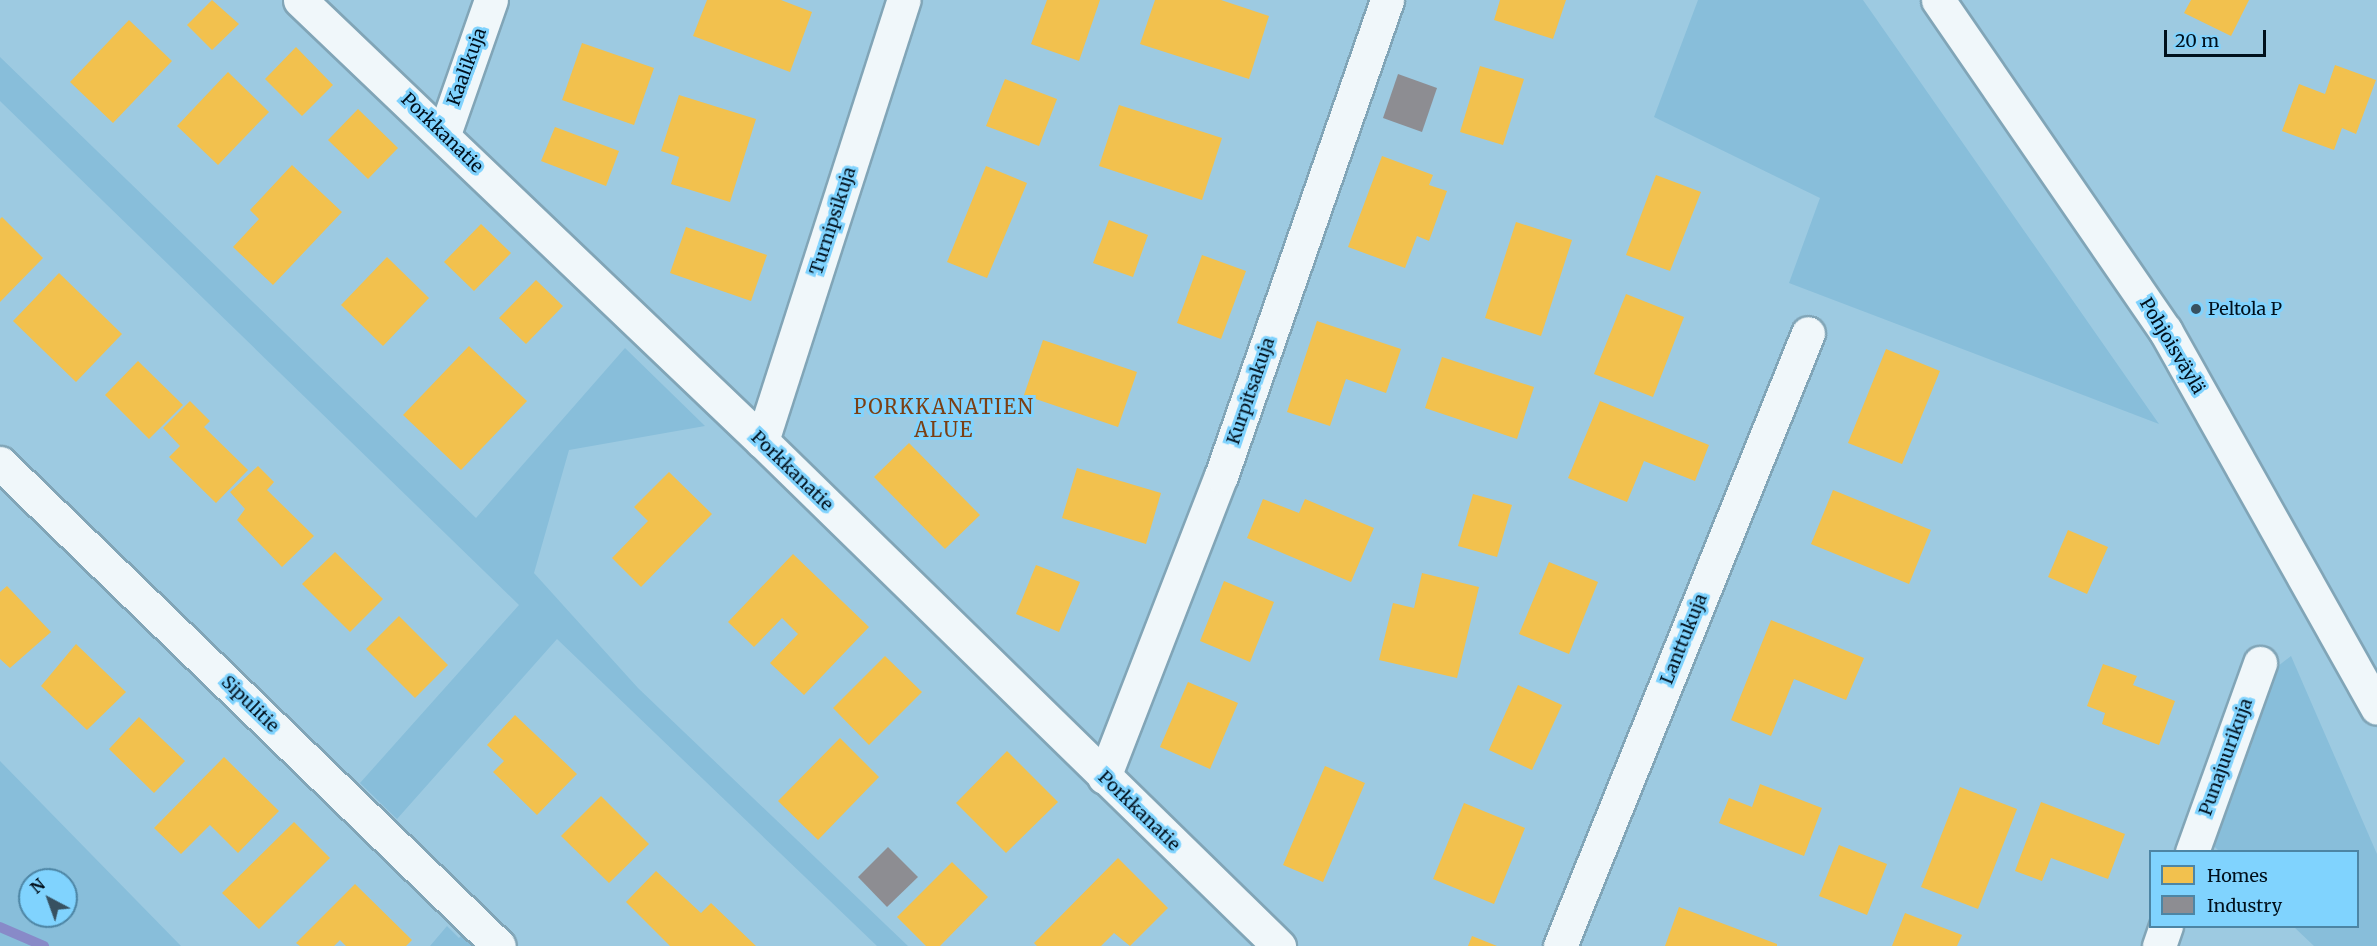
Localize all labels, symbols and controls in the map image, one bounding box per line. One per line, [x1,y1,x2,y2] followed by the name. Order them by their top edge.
[2167,18,2269,56] scale bar
[443,25,491,109] street label: Kaalikuja
[2175,29,2219,52] text: 20 m
[397,89,487,177] street label: Porkkanatie
[805,164,861,278] street label: Turnipsikuja
[2135,294,2209,398] street label: Pohjoisväylä
[2208,298,2282,320] place label: Peltola P
[2189,302,2203,316] marker: Peltola P
[1223,335,1279,447] street label: Kurpitsakuja
[853,394,1035,441] district label: PORKKANATIEN ALUE
[747,427,837,515] street label: Porkkanatie
[1656,591,1712,687] street label: Lanttukuja
[217,671,283,737] street label: Sipulitie
[2195,695,2257,819] street label: Punajuurikuja
[1094,767,1184,855] street label: Porkkanatie
[2149,850,2359,928] legend
[2207,864,2268,887] text: Homes
[18,868,78,928] north arrow
[26,874,49,898] text: N
[2207,894,2282,917] text: Industry

